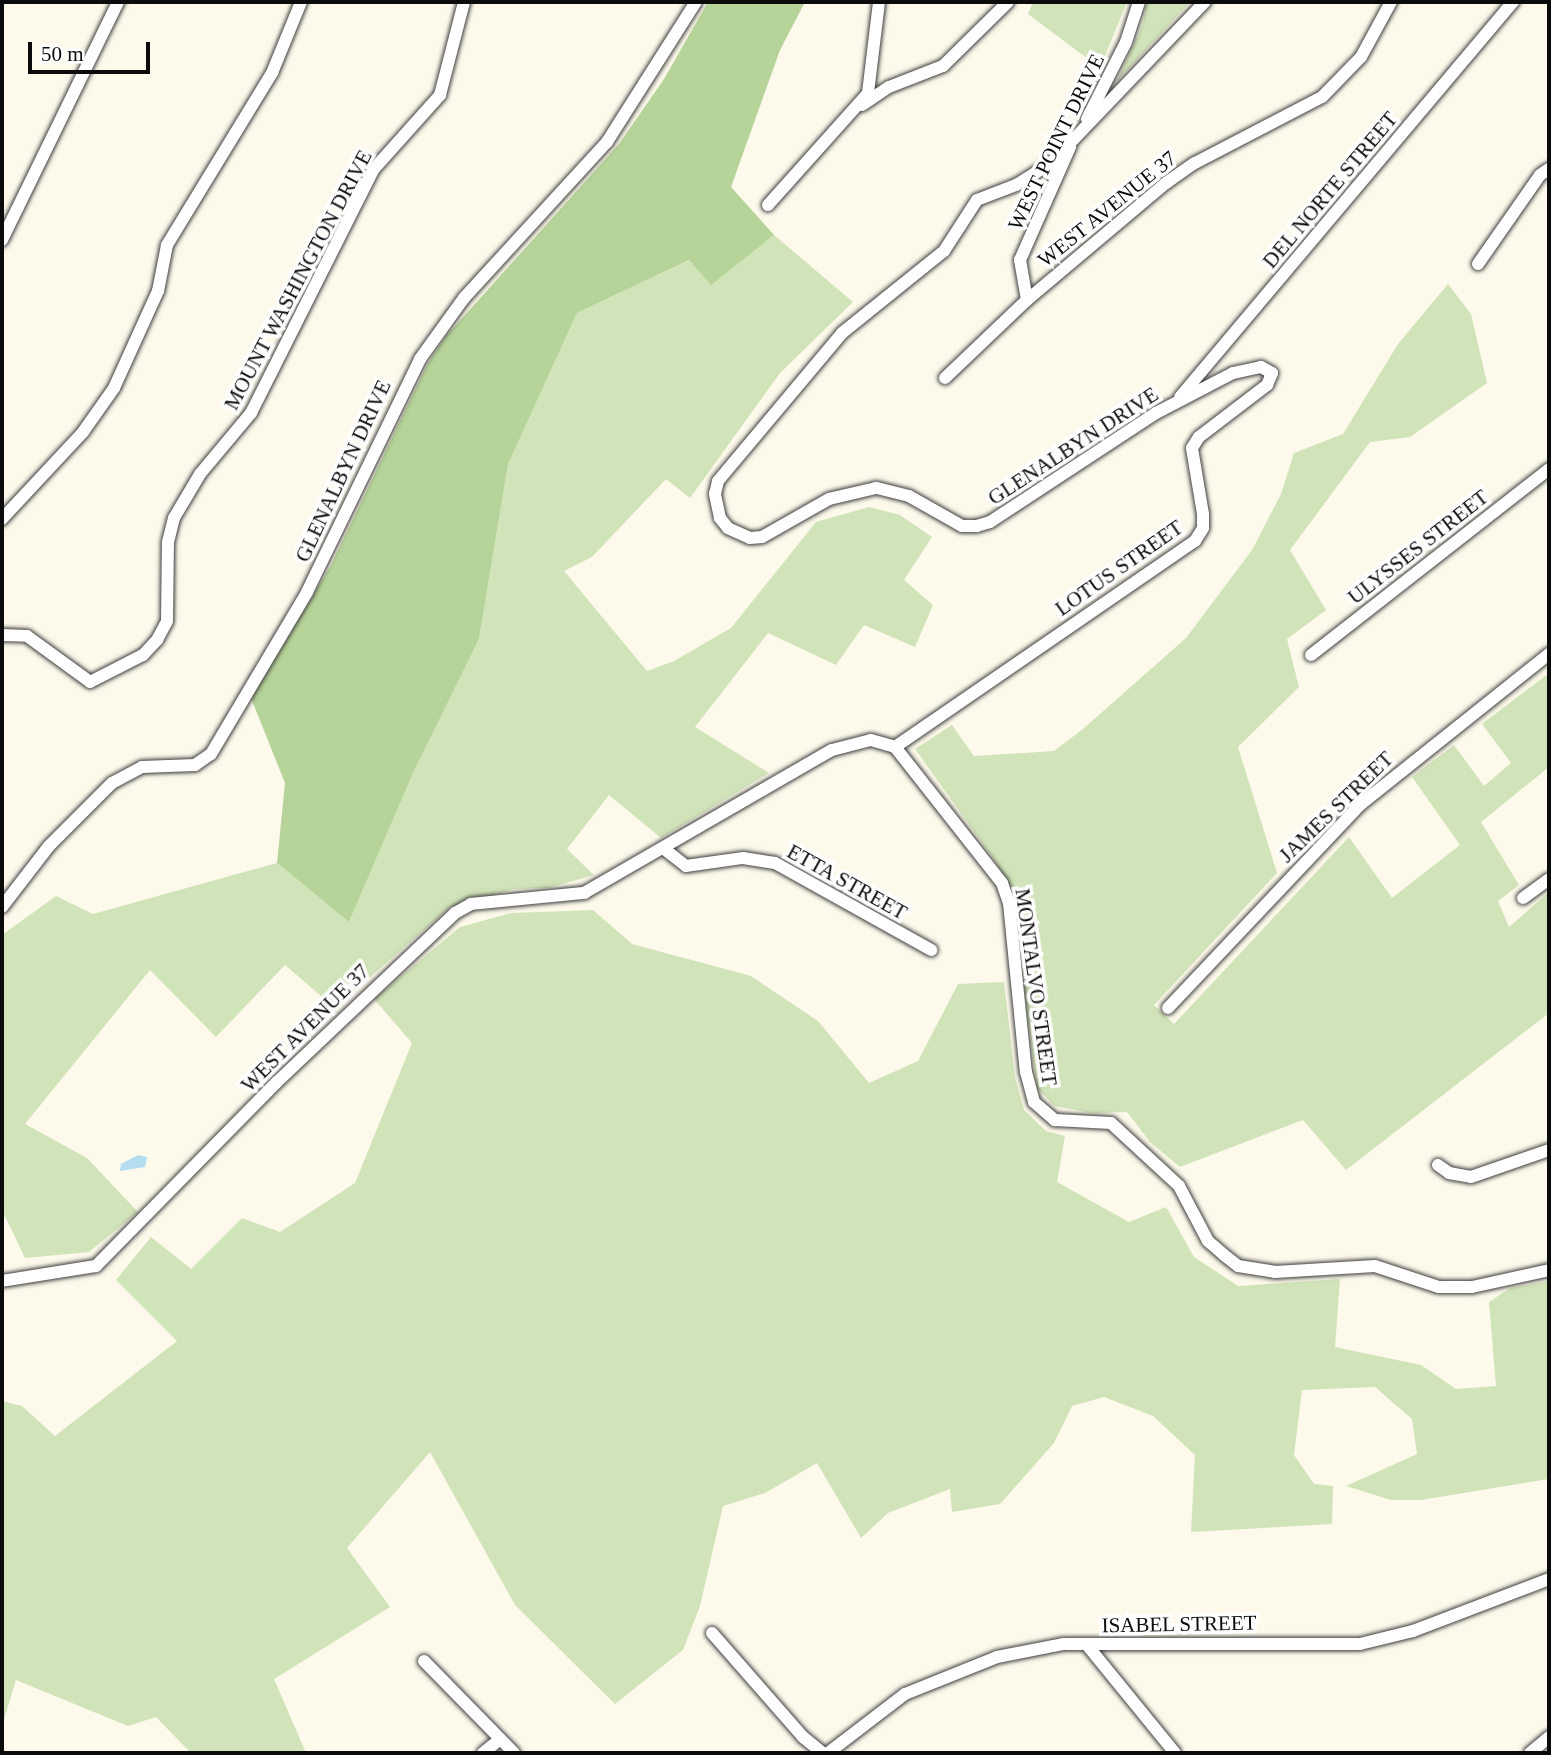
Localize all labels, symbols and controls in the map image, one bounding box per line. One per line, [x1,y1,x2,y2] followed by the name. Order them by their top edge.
[32,28,154,72] scale bar
[41,42,84,66] text: 50 m
[1002,49,1110,235] street label: WEST POINT DRIVE
[1257,106,1403,274] street label: DEL NORTE STREET
[1032,145,1182,273] street label: WEST AVENUE 37
[219,146,377,414] street label: MOUNT WASHINGTON DRIVE
[290,376,396,566] street label: GLENALBYN DRIVE
[983,382,1163,510] street label: GLENALBYN DRIVE
[1343,484,1493,610] street label: ULYSSES STREET
[1050,515,1188,621] street label: LOTUS STREET
[1274,746,1398,868] street label: JAMES STREET
[782,838,912,926] street label: ETTA STREET
[1010,887,1062,1087] street label: MONTALVO STREET
[235,958,375,1098] street label: WEST AVENUE 37
[1101,1610,1257,1638] street label: ISABEL STREET

